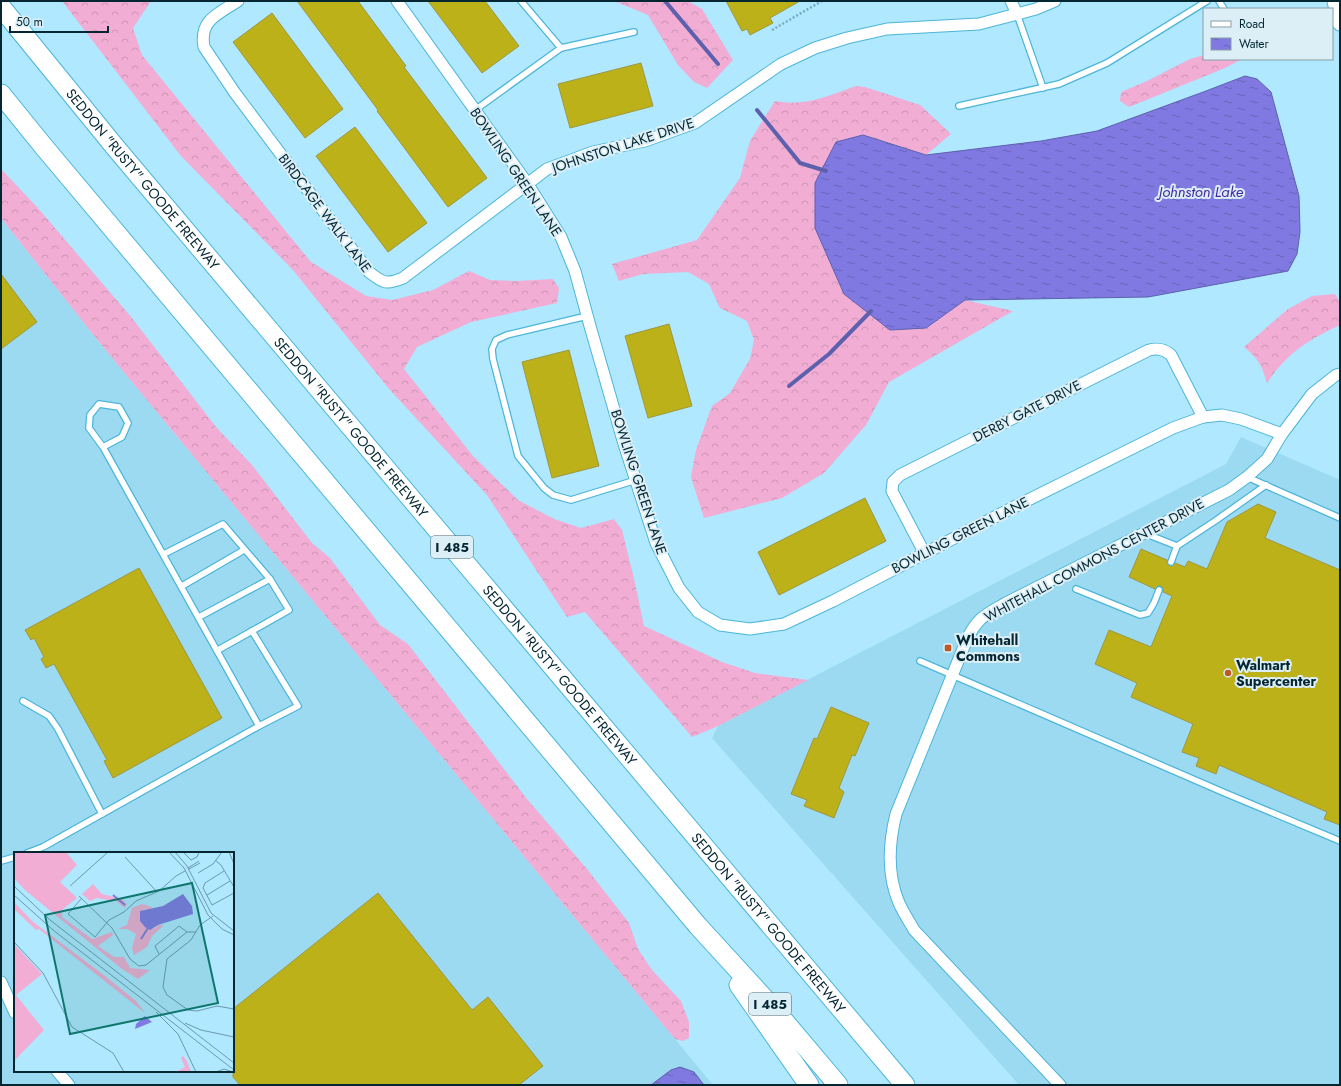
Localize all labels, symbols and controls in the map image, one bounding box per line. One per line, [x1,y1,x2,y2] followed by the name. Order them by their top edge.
[10,8,108,34] scale bar
[1203,8,1333,60] legend
[16,13,43,31] text: 50 m
[1239,15,1265,33] text: Road
[1239,35,1270,53] text: Water
[61,84,224,274] street label: SEDDON "RUSTY" GOODE FREEWAY
[465,104,567,240] street label: BOWLING GREEN LANE
[547,113,697,178] street label: JOHNSTON LAKE DRIVE
[274,149,376,277] street label: BIRDCAGE WALK LANE
[1156,181,1244,203] water label: Johnston Lake
[269,333,433,522] street label: SEDDON "RUSTY" GOODE FREEWAY
[969,375,1085,447] street label: DERBY GATE DRIVE
[606,407,672,557] street label: BOWLING GREEN LANE
[888,492,1032,578] street label: BOWLING GREEN LANE
[980,493,1208,627] street label: WHITEHALL COMMONS CENTER DRIVE
[431,536,473,558] road number: I 485
[478,581,642,770] street label: SEDDON "RUSTY" GOODE FREEWAY
[956,630,1020,666] place label: Whitehall Commons
[943,643,953,653] marker: Whitehall Commons
[1236,655,1316,691] place label: Walmart Supercenter
[1223,668,1233,678] marker: Walmart Supercenter
[687,828,850,1018] street label: SEDDON "RUSTY" GOODE FREEWAY
[14,852,234,1072] inset map
[749,993,791,1015] road number: I 485

